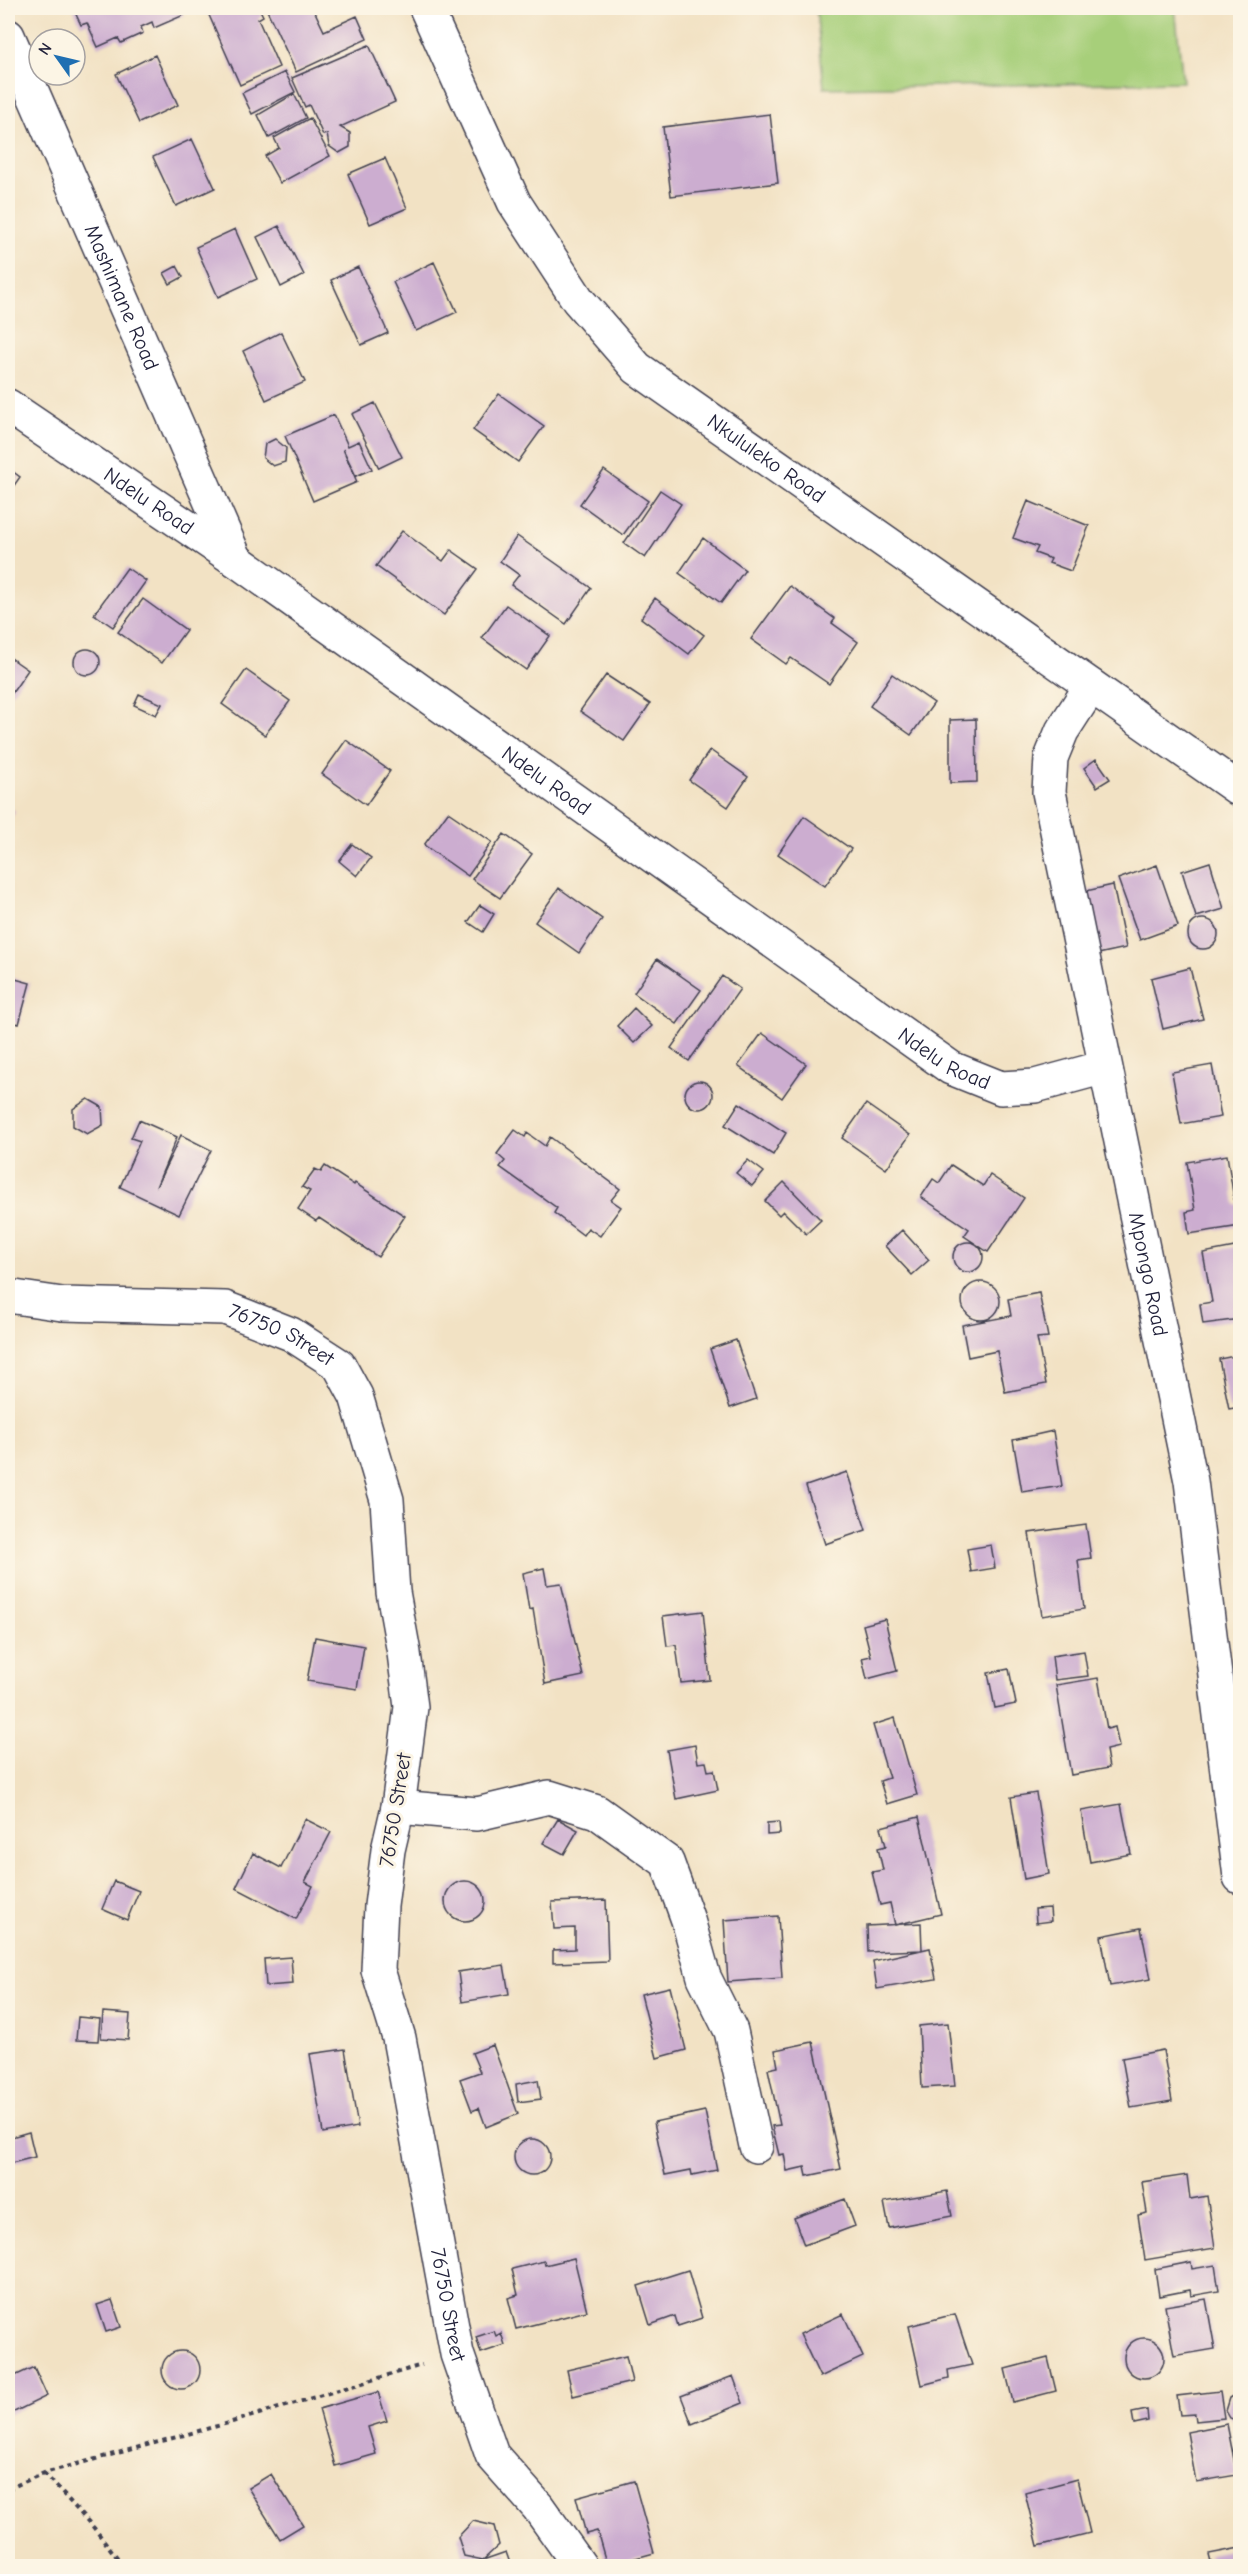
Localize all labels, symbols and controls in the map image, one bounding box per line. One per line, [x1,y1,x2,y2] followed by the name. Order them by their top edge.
[27,27,87,87] north arrow
[35,40,56,59] text: N
[80,221,164,374] street label: Mashimane Road
[703,409,830,508] street label: Nkululeko Road
[99,462,198,540] street label: Ndelu Road
[497,741,595,820] street label: Ndelu Road
[894,1022,994,1095] street label: Ndelu Road
[1124,1210,1173,1338] street label: Mpongo Road
[225,1299,339,1371] street label: 76750 Street
[374,1750,416,1869] street label: 76750 Street
[426,2246,471,2366] street label: 76750 Street

